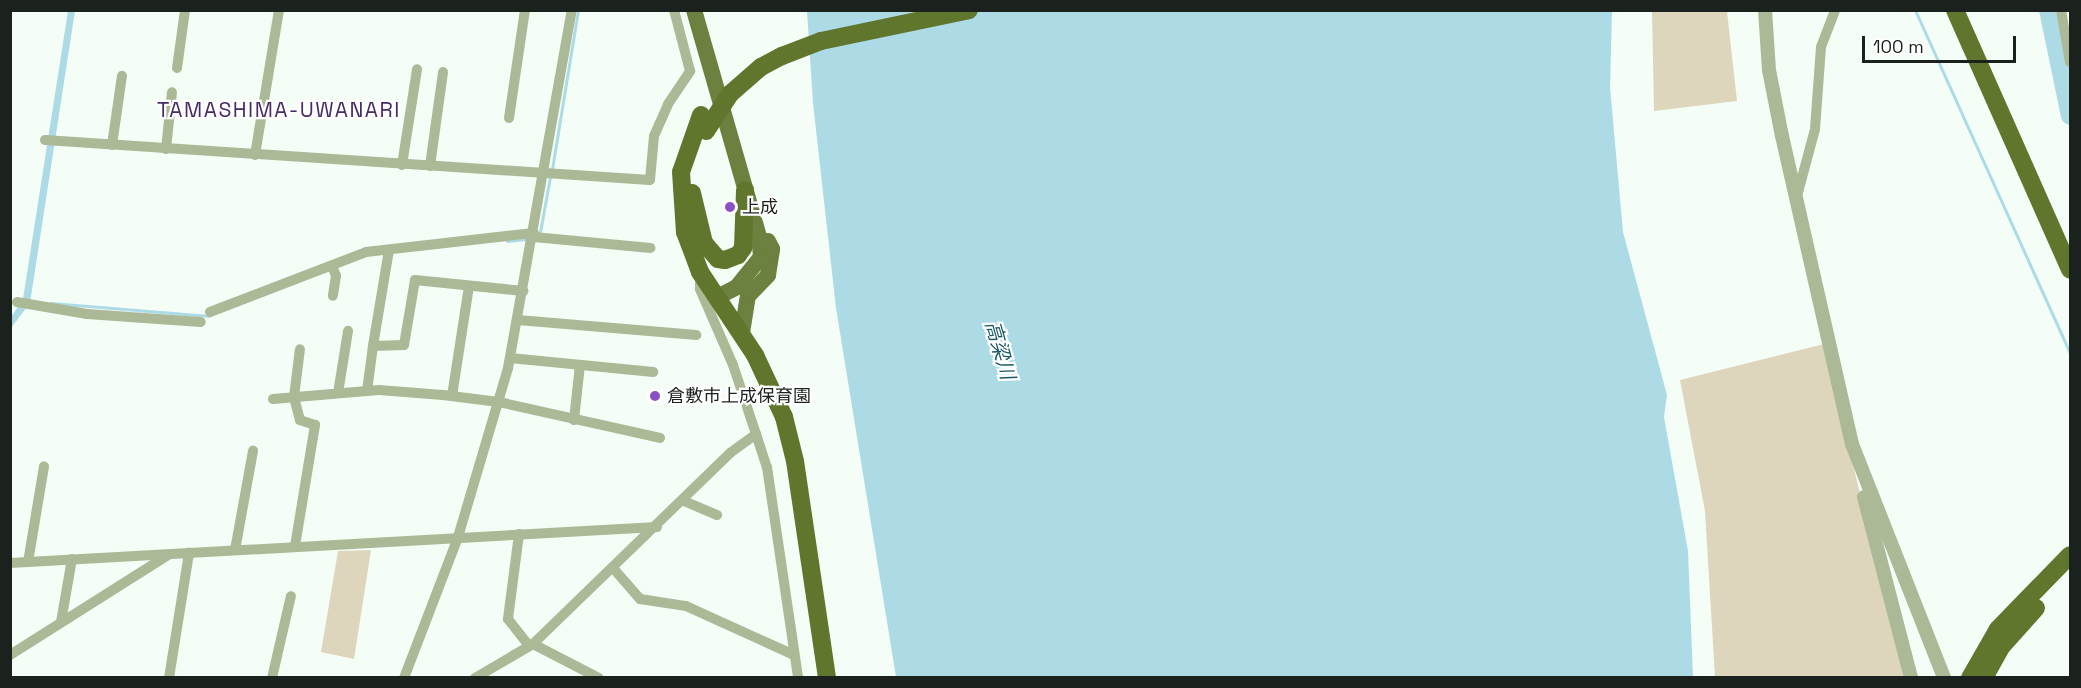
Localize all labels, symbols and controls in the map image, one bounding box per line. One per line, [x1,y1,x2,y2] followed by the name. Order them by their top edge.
[1865,24,2020,62] scale bar
[1873,35,1924,58] text: 100 m
[157,97,401,123] district label: TAMASHIMA-UWANARI
[742,196,778,218] place label: 上成
[723,200,737,214] marker: 上成
[980,318,1020,382] water label: 高梁川
[667,385,811,407] place label: 倉敷市上成保育園
[648,389,662,403] marker: 倉敷市上成保育園

